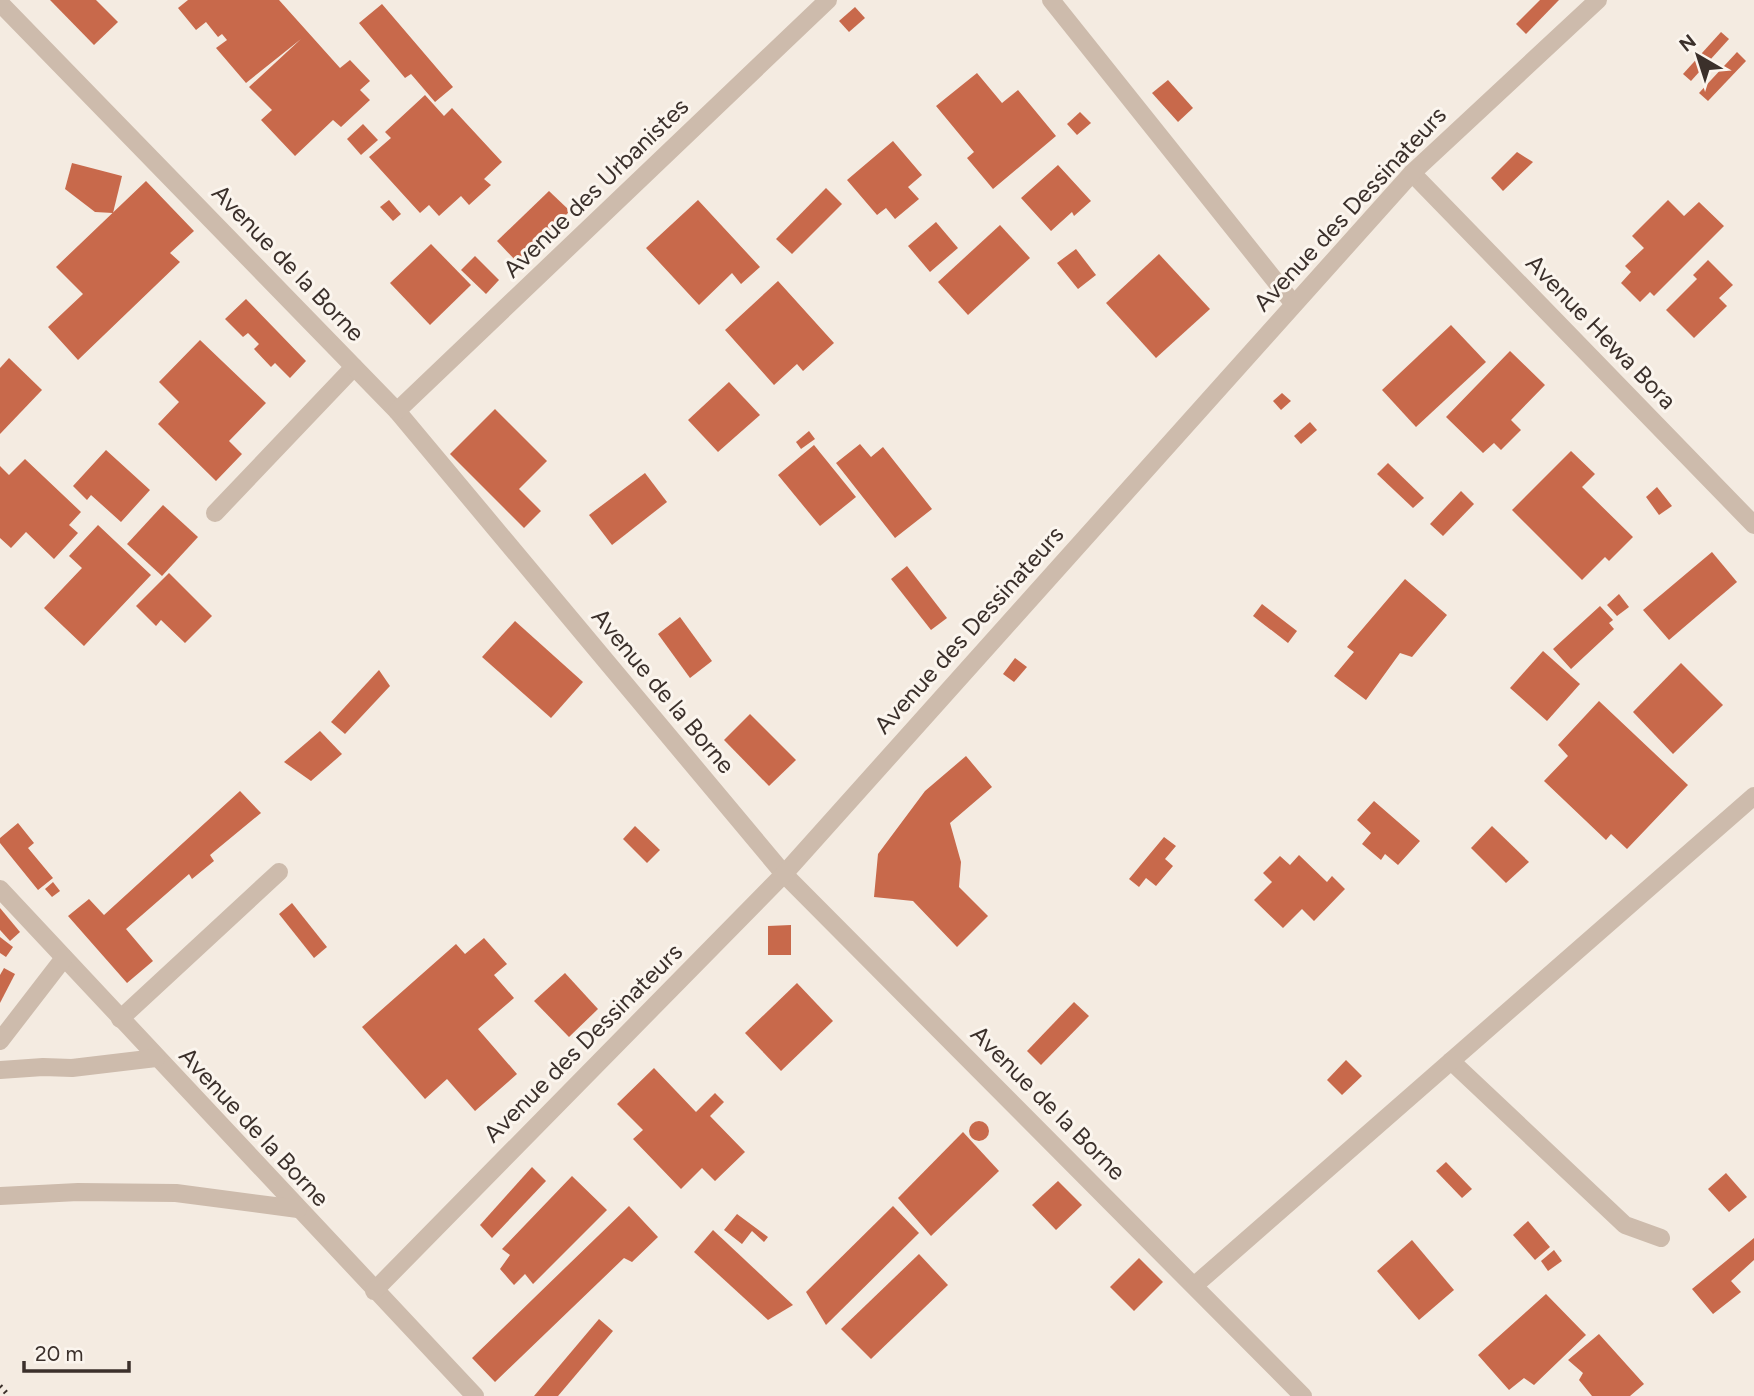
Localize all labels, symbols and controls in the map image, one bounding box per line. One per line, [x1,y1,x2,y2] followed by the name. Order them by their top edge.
[1663,21,1733,91] north arrow
[1675,30,1701,57] text: N
[497,92,694,284] street label: Avenue des Urbanistes
[1247,100,1452,317] street label: Avenue des Dessinateurs
[206,178,371,347] street label: Avenue de la Borne
[1520,248,1682,415] street label: Avenue Hewa Bora
[868,520,1070,739] street label: Avenue des Dessinateurs
[586,602,741,779] street label: Avenue de la Borne
[477,937,688,1148] street label: Avenue des Dessinateurs
[965,1019,1132,1186] street label: Avenue de la Borne
[173,1041,335,1212] street label: Avenue de la Borne
[24,1330,130,1374] scale bar
[35,1341,83,1366] text: 20 m

